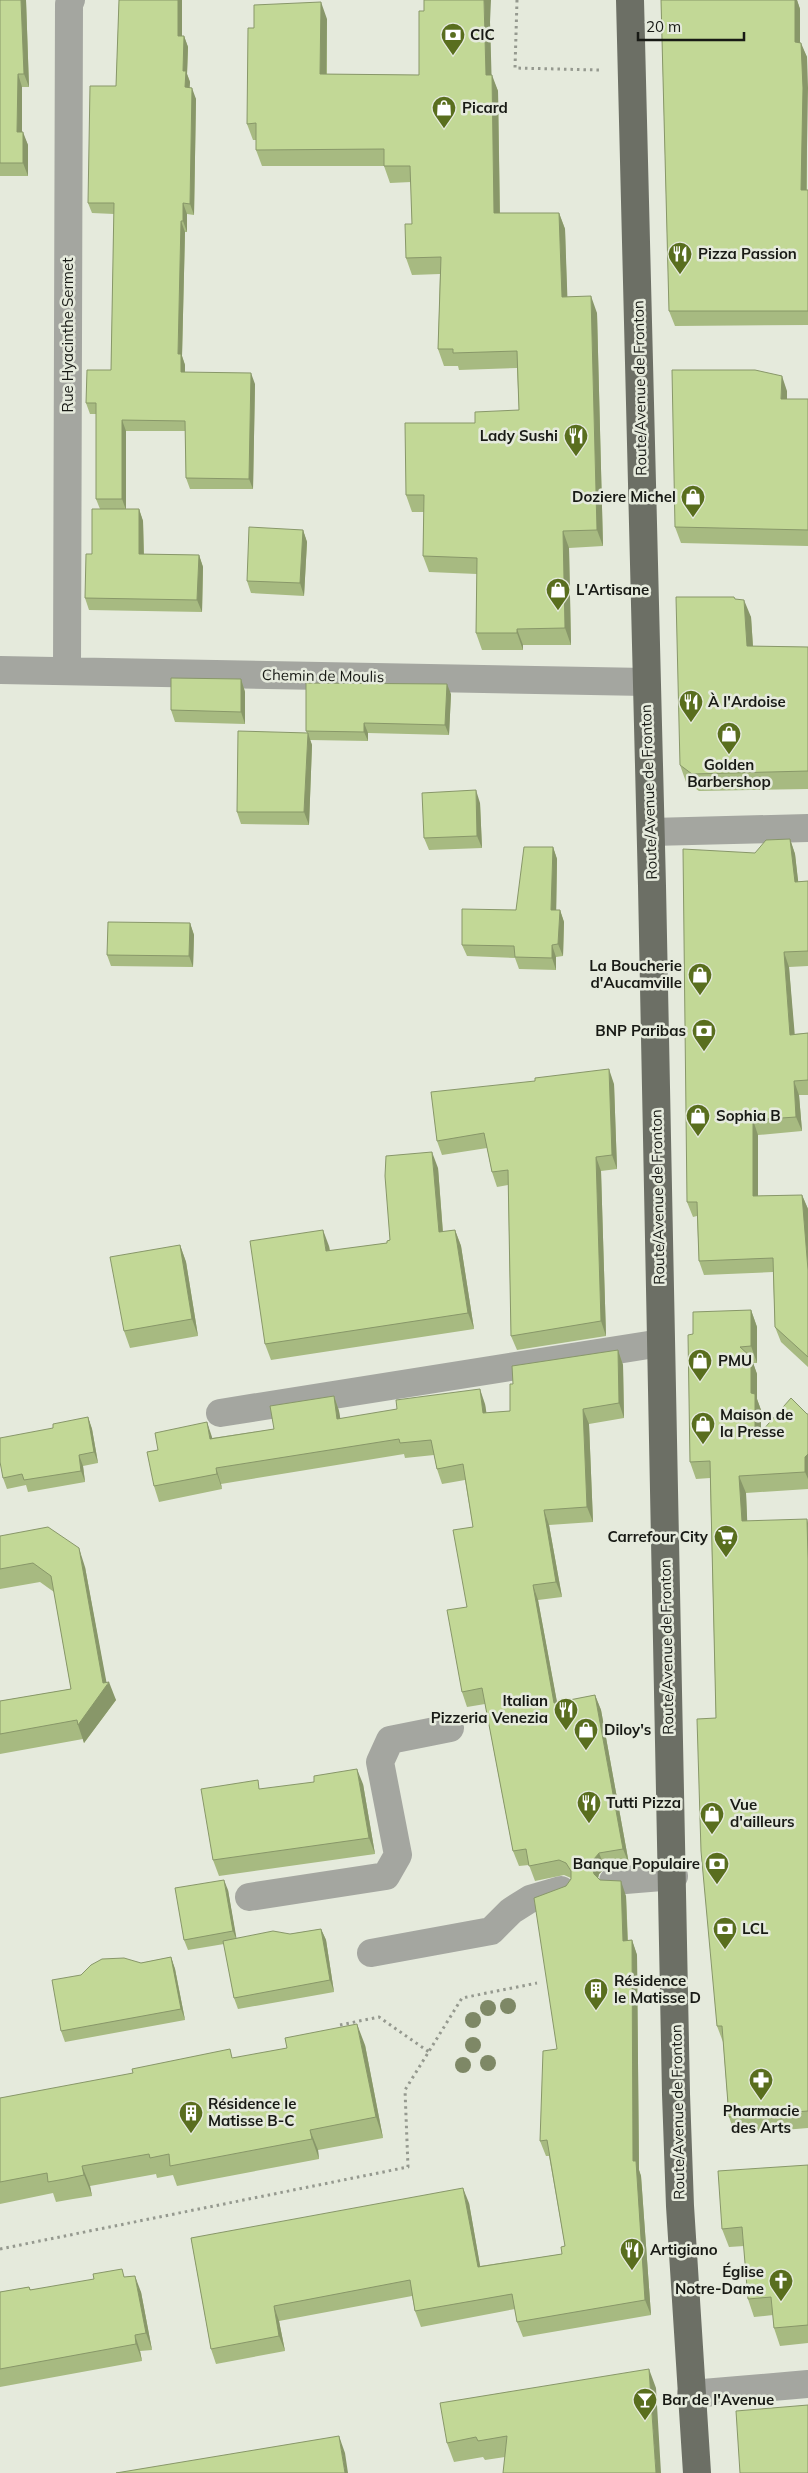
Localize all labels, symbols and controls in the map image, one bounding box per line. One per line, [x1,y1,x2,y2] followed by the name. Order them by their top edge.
[638,10,744,42] scale bar
[646,17,681,36] text: 20 m
[440,22,466,56] bank icon: CIC
[470,25,495,44] place label: CIC
[431,95,457,129] shop icon: Picard
[462,98,508,117] place label: Picard
[667,241,693,275] restaurant icon: Pizza Passion
[698,244,797,263] place label: Pizza Passion
[58,258,77,412] street label: Rue Hyacinthe Sermet
[628,300,651,476] street label: Route/Avenue de Fronton
[563,423,589,457] restaurant icon: Lady Sushi
[480,426,558,445] place label: Lady Sushi
[680,484,706,518] shop icon: Doziere Michel
[572,487,676,506] place label: Doziere Michel
[545,577,571,611] shop icon: L'Artisane
[576,580,649,599] place label: L'Artisane
[262,665,384,686] street label: Chemin de Moulis
[678,689,704,723] restaurant icon: À l'Ardoise
[708,692,786,711] place label: À l'Ardoise
[636,704,661,880] street label: Route/Avenue de Fronton
[716,721,742,755] shop icon: Golden Barbershop
[687,755,771,791] place label: Golden Barbershop
[589,956,682,992] place label: La Boucherie d'Aucamville
[687,962,713,996] shop icon: La Boucherie d'Aucamville
[691,1018,717,1052] bank icon: BNP Paribas
[595,1021,686,1040] place label: BNP Paribas
[685,1103,711,1137] shop icon: Sophia B
[716,1106,781,1125] place label: Sophia B
[646,1109,669,1285] street label: Route/Avenue de Fronton
[687,1348,713,1382] shop icon: PMU
[718,1351,752,1370] place label: PMU
[720,1405,793,1441] place label: Maison de la Presse
[690,1411,716,1445] shop icon: Maison de la Presse
[713,1524,739,1558] supermarket icon: Carrefour City
[608,1527,709,1546] place label: Carrefour City
[655,1559,678,1735] street label: Route/Avenue de Fronton
[431,1691,548,1727] place label: Italian Pizzeria Venezia
[553,1697,579,1731] restaurant icon: Italian Pizzeria Venezia
[573,1717,599,1751] shop icon: Diloy's
[604,1720,651,1739] place label: Diloy's
[576,1790,602,1824] restaurant icon: Tutti Pizza
[606,1793,681,1812] place label: Tutti Pizza
[729,1795,795,1831] place label: Vue d'ailleurs
[699,1801,725,1835] shop icon: Vue d'ailleurs
[704,1851,730,1885] bank icon: Banque Populaire
[573,1854,700,1873] place label: Banque Populaire
[712,1916,738,1950] bank icon: LCL
[742,1919,769,1938] place label: LCL
[614,1971,701,2007] place label: Résidence le Matisse D
[583,1977,609,2011] building icon: Résidence le Matisse D
[666,2024,689,2200] street label: Route/Avenue de Fronton
[748,2067,774,2101] pharmacy icon: Pharmacie des Arts
[208,2094,296,2130] place label: Résidence le Matisse B-C
[178,2100,204,2134] building icon: Résidence le Matisse B-C
[723,2101,799,2137] place label: Pharmacie des Arts
[619,2237,645,2271] restaurant icon: Artigiano
[650,2240,718,2259] place label: Artigiano
[675,2262,764,2298] place label: Église Notre-Dame
[768,2268,794,2302] church icon: Église Notre-Dame
[632,2387,658,2421] bar icon: Bar de l'Avenue
[662,2390,774,2409] place label: Bar de l'Avenue

